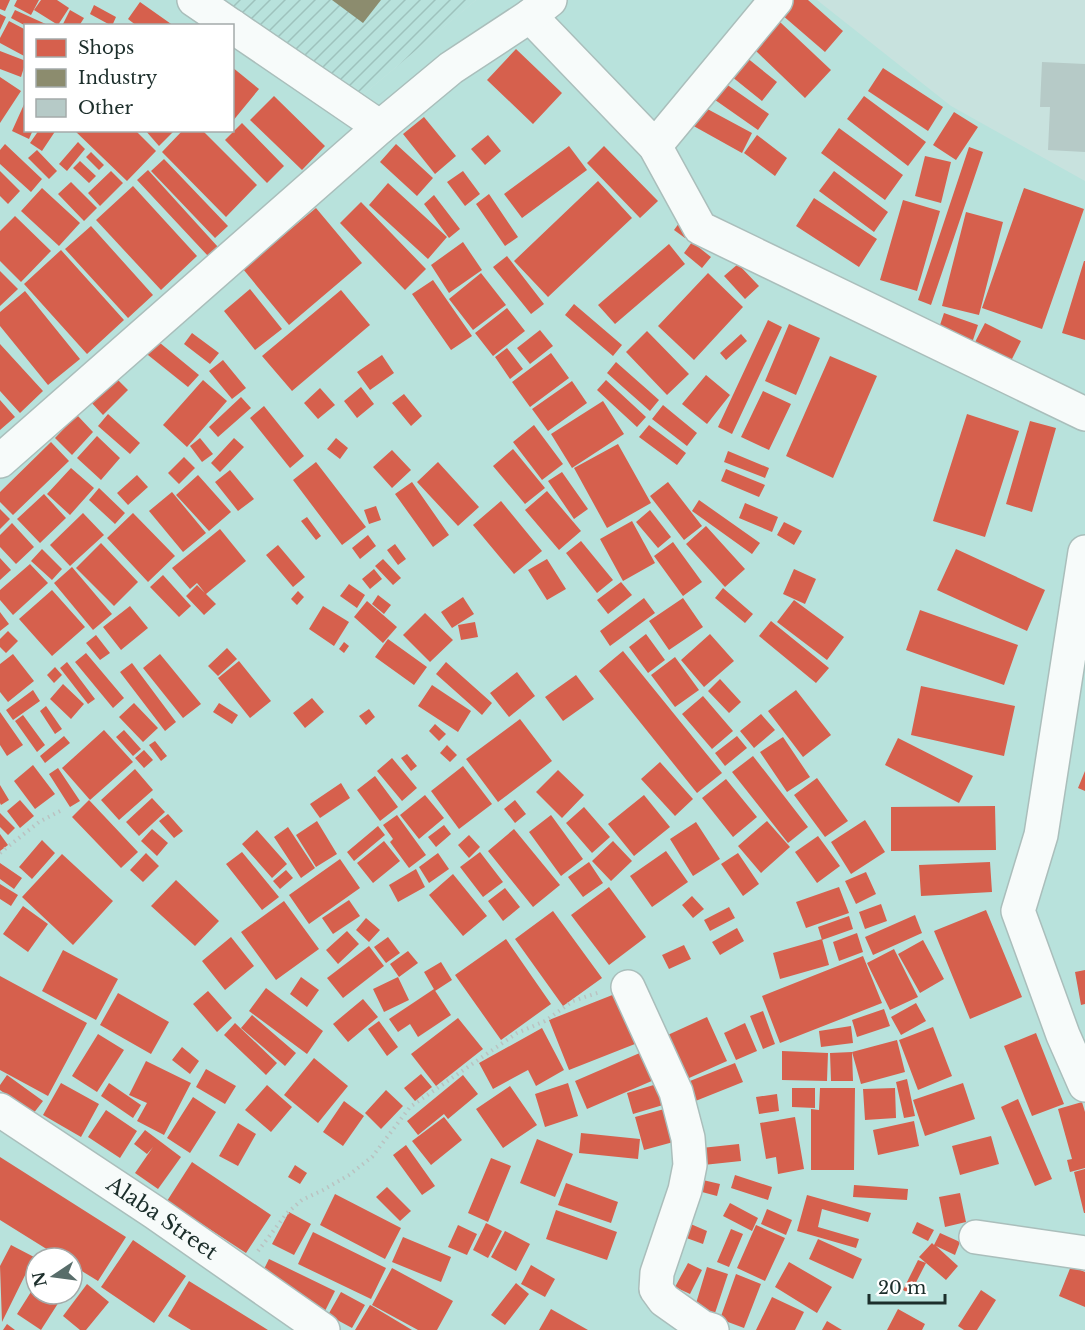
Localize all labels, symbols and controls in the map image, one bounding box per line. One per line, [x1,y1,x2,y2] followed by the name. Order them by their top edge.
[24,24,234,132] legend
[78,37,134,59] text: Shops
[78,67,158,89] text: Industry
[78,97,134,119] text: Other
[101,1171,223,1266] street label: Alaba Street
[24,1246,84,1306] north arrow
[869,1267,946,1305] scale bar
[28,1270,51,1289] text: N
[878,1277,926,1299] text: 20 m

